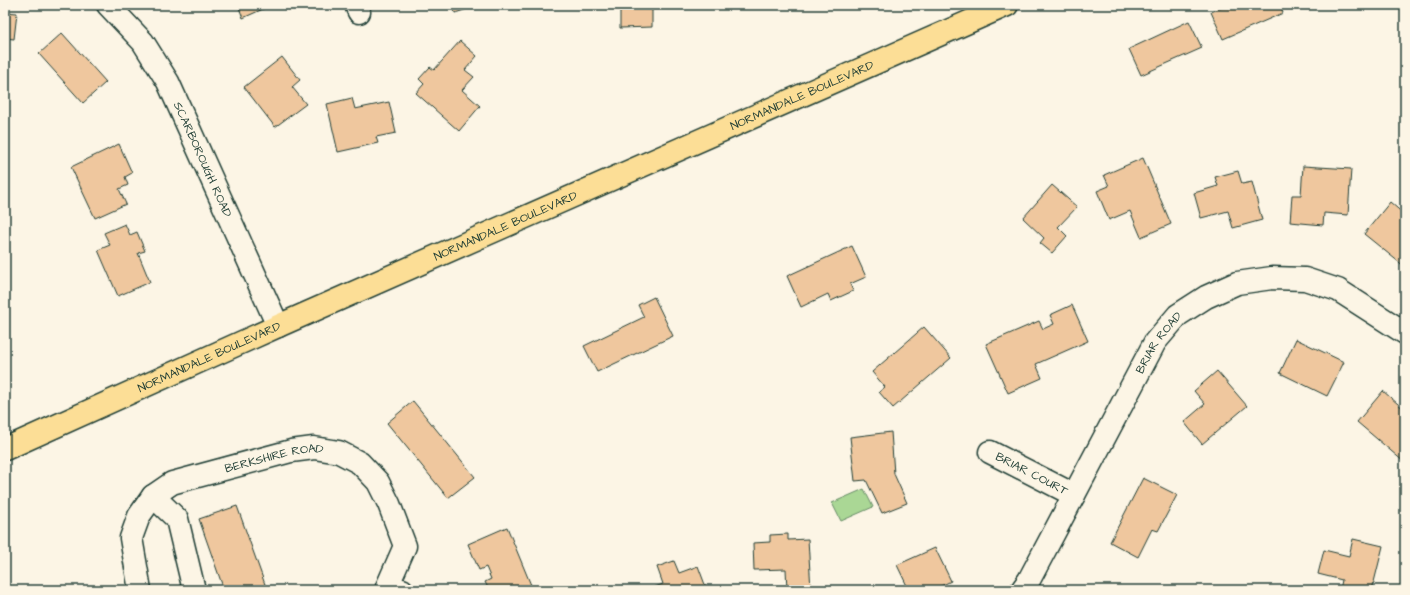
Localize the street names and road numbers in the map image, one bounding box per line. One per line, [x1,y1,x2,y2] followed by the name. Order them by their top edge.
[728,57,877,135] street label: NORMANDALE BOULEVARD
[169,99,236,220] street label: SCARBOROUGH ROAD
[431,187,580,265] street label: NORMANDALE BOULEVARD
[1132,308,1186,377] street label: BRIAR ROAD
[135,318,284,397] street label: NORMANDALE BOULEVARD
[223,440,325,477] street label: BERKSHIRE ROAD
[992,448,1071,500] street label: BRIAR COURT

